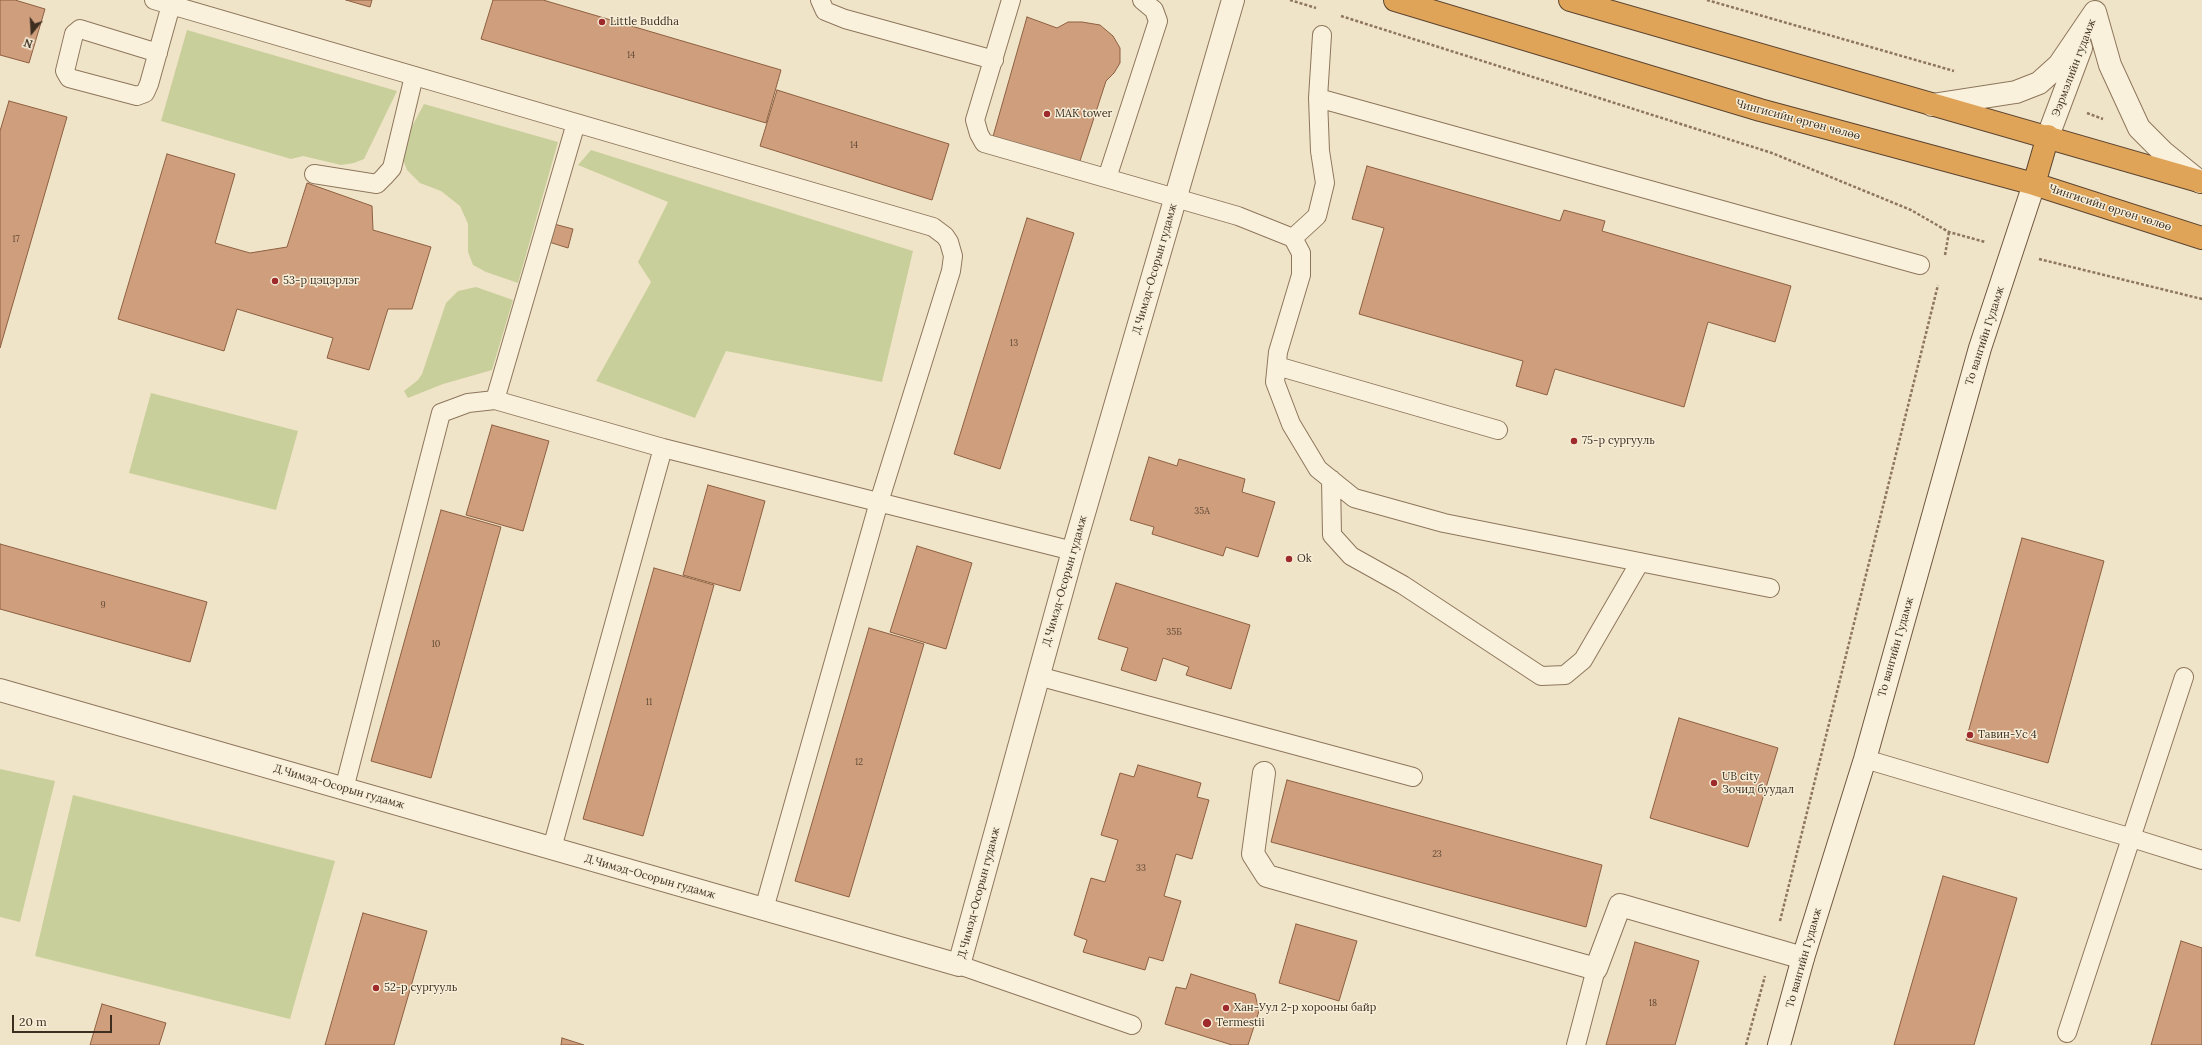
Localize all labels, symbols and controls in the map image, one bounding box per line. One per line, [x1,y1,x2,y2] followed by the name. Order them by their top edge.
[12,12,52,52] north arrow
[610,15,679,29] place label: Little Buddha
[597,17,607,27] marker: Little Buddha
[2049,17,2099,119] street label: Ээрмэлийн гудамж
[22,35,35,51] text: N
[627,50,635,60] house number: 14
[1734,97,1862,143] street label: Чингисийн өргөн чөлөө
[1055,107,1112,121] place label: MAK tower
[1042,109,1052,119] marker: MAK tower
[850,140,858,150] house number: 14
[2047,182,2173,234] street label: Чингисийн өргөн чөлөө
[1130,202,1180,336] street label: Д.Чимэд-Осорын гудамж
[12,234,20,244] house number: 17
[283,274,359,288] place label: 53-р цэцэрлэг
[270,276,280,286] marker: 53-р цэцэрлэг
[1963,285,2007,387] street label: То вангийн Гудамж
[1010,338,1018,348] house number: 13
[1582,434,1655,448] place label: 75-р сургууль
[1569,436,1579,446] marker: 75-р сургууль
[1194,506,1210,516] house number: 35А
[1040,514,1090,648] street label: Д.Чимэд-Осорын гудамж
[1297,552,1312,566] place label: Ok
[1284,554,1294,564] marker: Ok
[1875,596,1917,698] street label: То вангийн Гудамж
[100,600,106,610] house number: 9
[1166,627,1182,637] house number: 35Б
[432,639,440,649] house number: 10
[646,697,652,707] house number: 11
[1978,728,2037,742] place label: Тавин-Ус 4
[1965,730,1975,740] marker: Тавин-Ус 4
[855,757,863,767] house number: 12
[272,762,406,812] street label: Д.Чимэд-Осорын гудамж
[1722,770,1794,796] place label: UB city Зочид буудал
[1709,778,1719,788] marker: UB city Зочид буудал
[955,826,1003,960] street label: Д.Чимэд-Осорын гудамж
[1432,849,1442,859] house number: 23
[583,852,717,902] street label: Д.Чимэд-Осорын гудамж
[1136,863,1146,873] house number: 33
[1783,907,1825,1009] street label: То вангийн Гудамж
[384,981,457,995] place label: 52-р сургууль
[371,983,381,993] marker: 52-р сургууль
[1649,998,1657,1008] house number: 18
[1234,1001,1376,1015] place label: Хан-Уул 2-р хорооны байр
[1221,1003,1231,1013] marker: Хан-Уул 2-р хорооны байр
[14,1007,114,1033] scale bar
[19,1014,47,1029] text: 20 m
[1216,1016,1265,1030] place label: Termestii
[1201,1017,1213,1029] marker: Termestii

